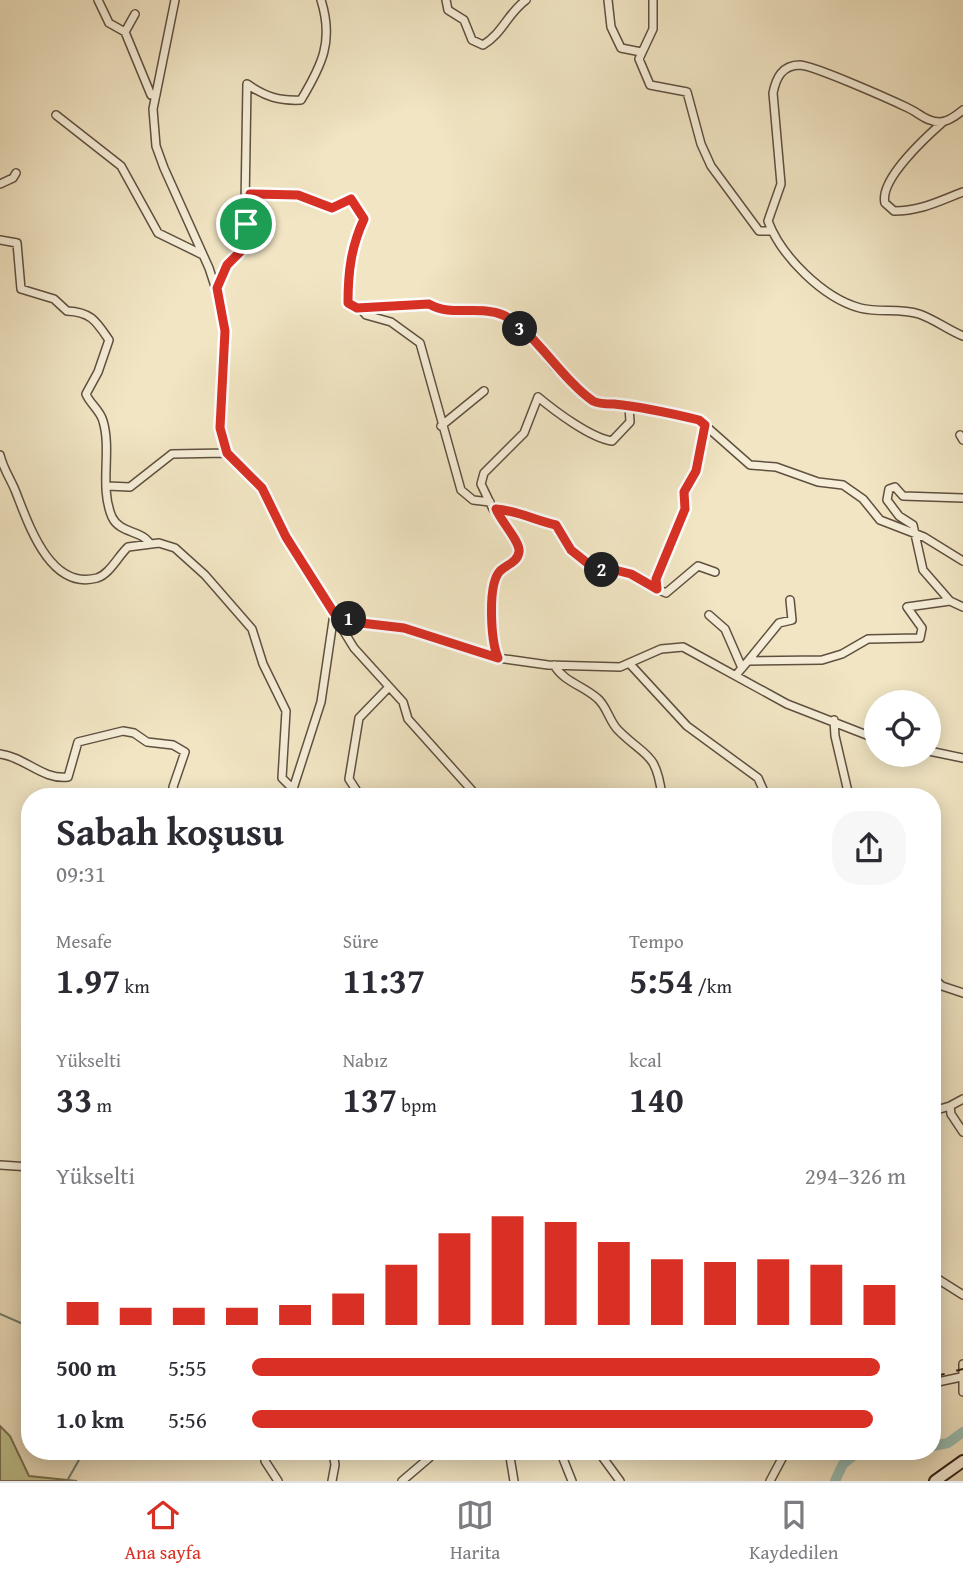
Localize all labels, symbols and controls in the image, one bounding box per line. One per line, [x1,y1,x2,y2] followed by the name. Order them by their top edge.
[216,194,276,254] pin
[227,205,265,243] icon: arrive
[503,312,538,346] pin: 3
[515,314,524,342] text: 3
[584,552,620,588] pin: 2
[597,555,606,583] text: 2
[332,602,366,636] pin: 1
[344,604,353,632] text: 1
[864,690,941,767] map controls
[864,690,941,767] button: locate
[56,803,284,859] text: Sabah koşusu
[832,811,906,885] button: share
[56,857,106,890] text: 09:31
[56,927,112,955] text: Mesafe
[343,927,379,955] text: Süre
[629,927,684,955] text: Tempo
[56,955,120,1006] text: 1.97
[343,955,425,1006] text: 11:37
[629,955,694,1006] text: 5:54
[120,972,150,1000] text: km
[694,972,732,1000] text: /km
[56,1046,121,1074] text: Yükselti
[343,1046,388,1074] text: Nabız
[629,1046,662,1074] text: kcal
[56,1074,92,1125] text: 33
[343,1074,397,1125] text: 137
[629,1074,684,1125] text: 140
[92,1091,112,1119] text: m
[397,1091,437,1119] text: bpm
[56,1159,135,1192] text: Yükselti
[805,1159,906,1192] text: 294–326 m
[56,1351,117,1384] text: 500 m
[168,1351,207,1384] text: 5:55
[56,1403,124,1436] text: 1.0 km
[168,1403,207,1436] text: 5:56
[124,1496,201,1566] tab: Ana sayfa
[450,1496,500,1566] tab: Harita
[749,1496,838,1566] tab: Kaydedilen

